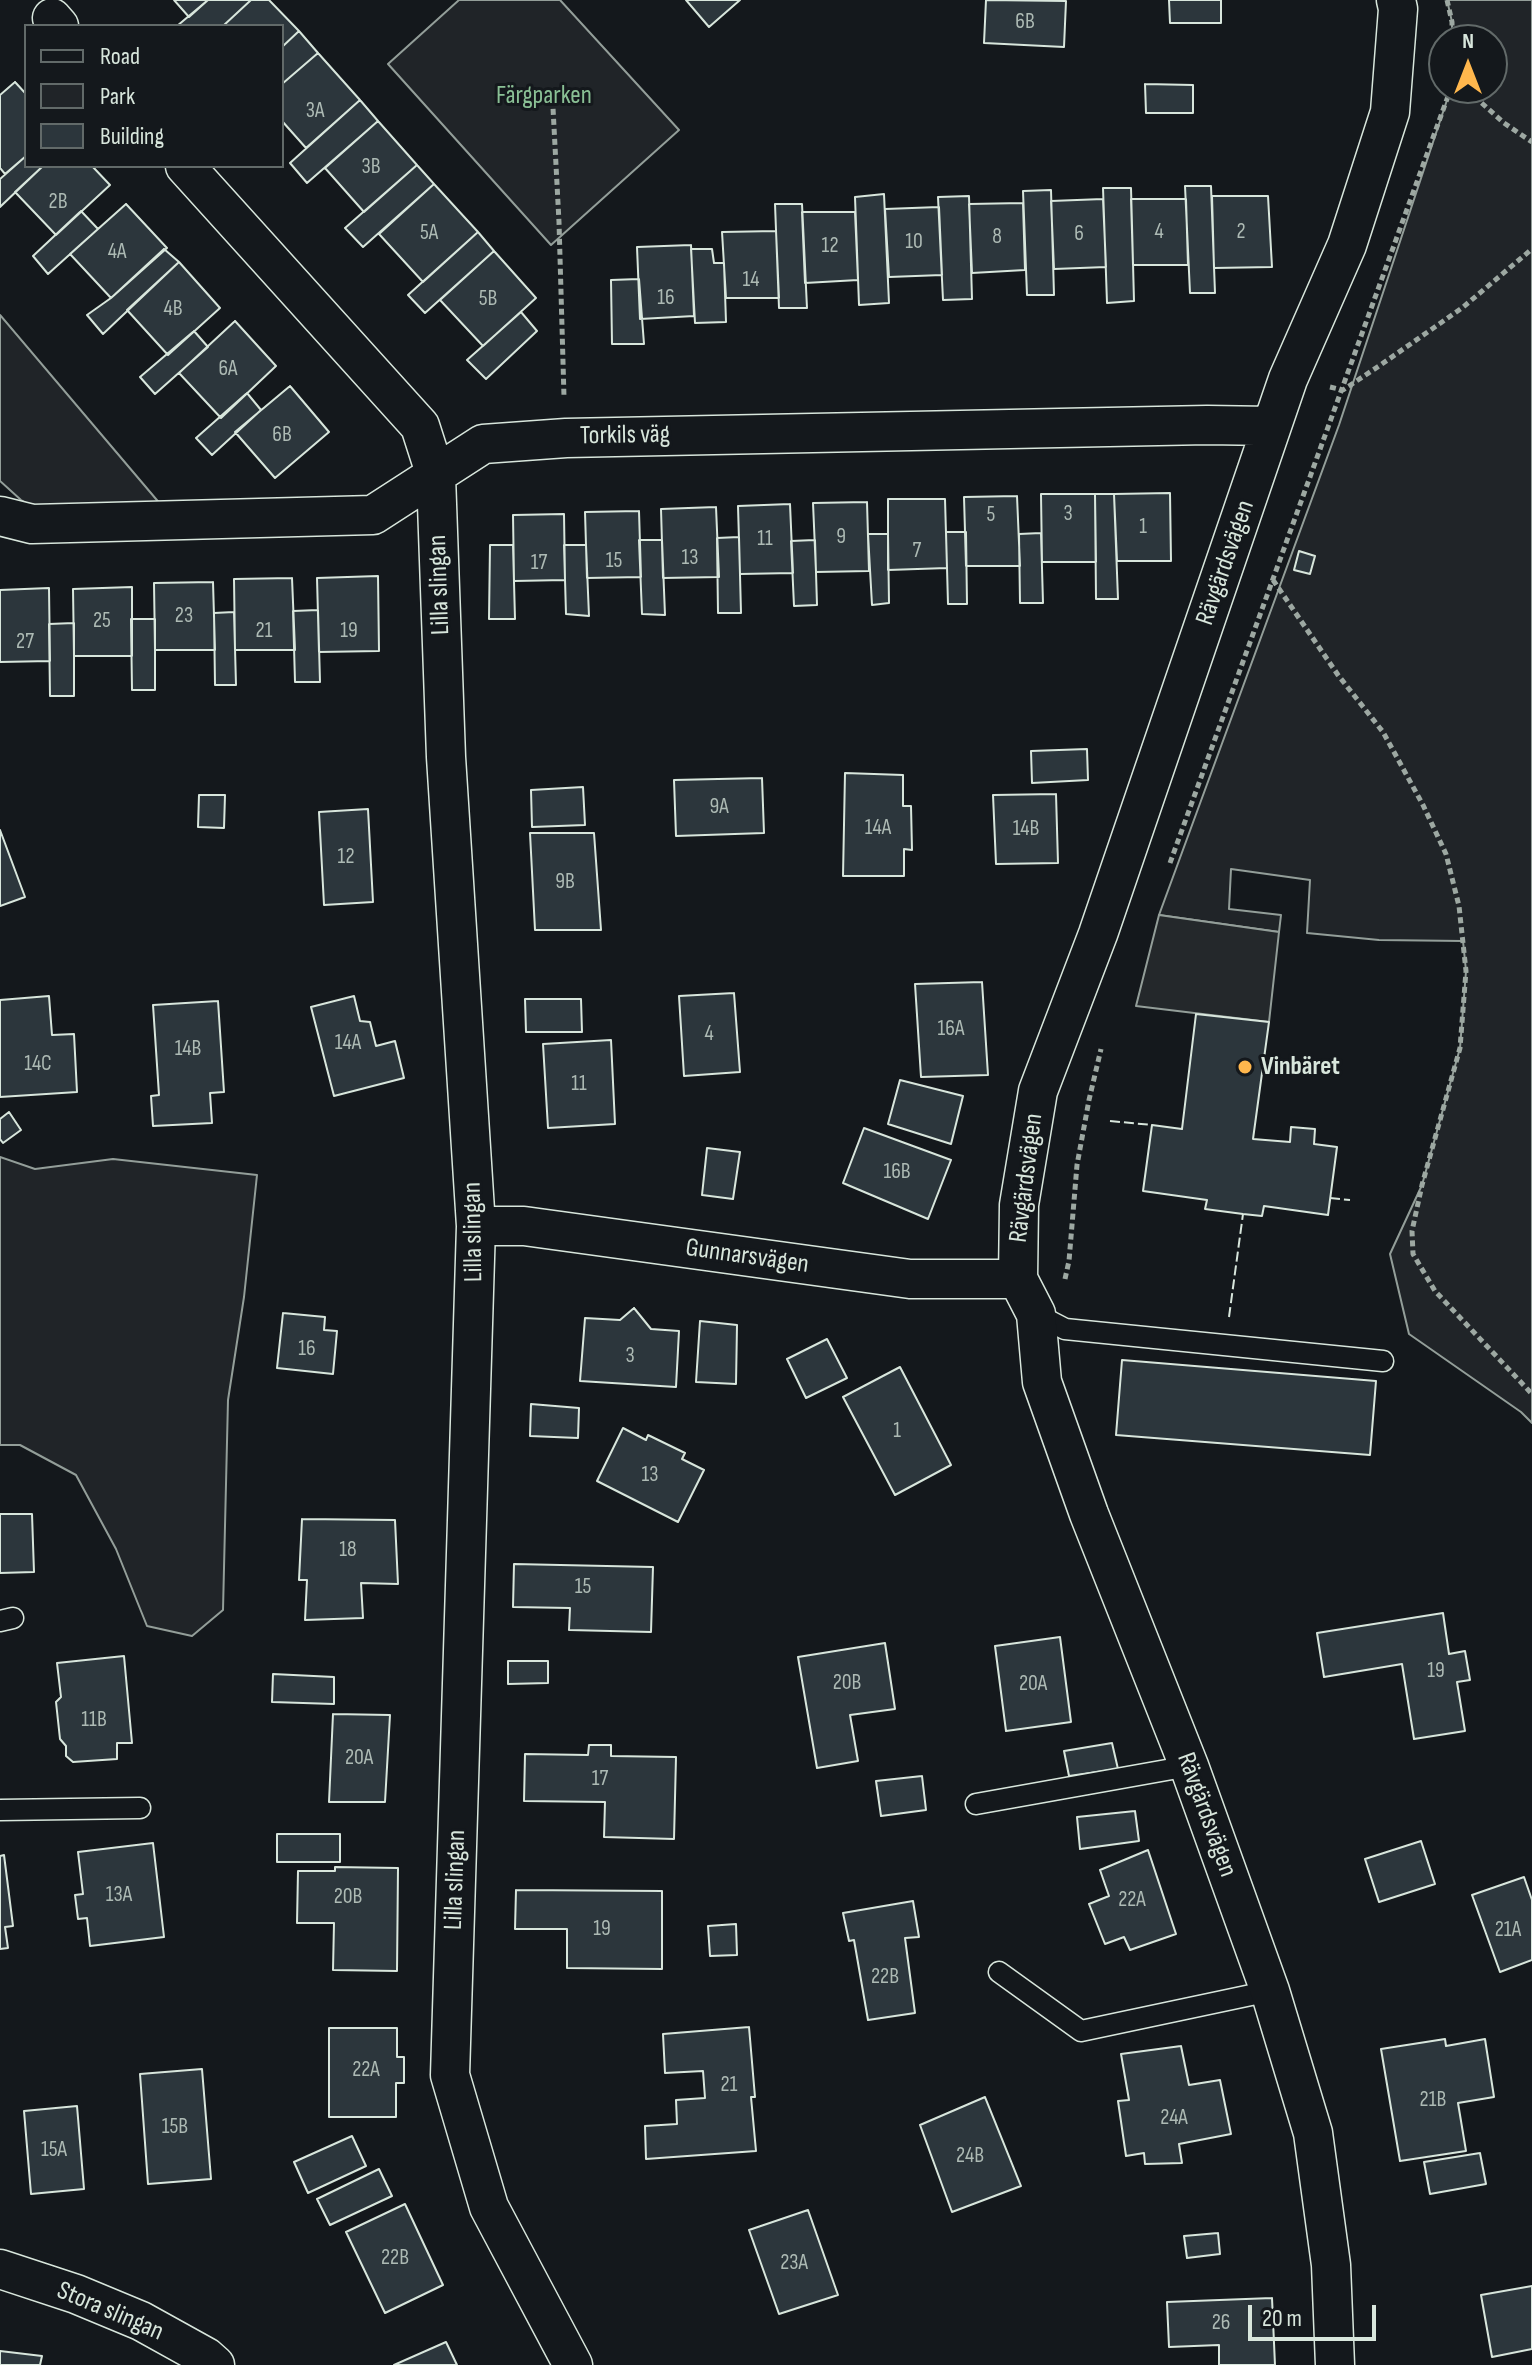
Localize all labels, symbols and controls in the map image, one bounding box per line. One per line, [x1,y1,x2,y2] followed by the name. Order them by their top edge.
[1015,9,1035,35] house number: 6B
[24,24,284,168] legend
[1428,24,1508,104] north arrow
[1462,28,1474,55] text: N
[100,42,140,71] text: Road
[496,80,592,112] park label: Färgparken
[100,82,135,111] text: Park
[306,98,324,124] house number: 3A
[100,122,164,151] text: Building
[361,154,381,180] house number: 3B
[49,189,67,215] house number: 2B
[1154,219,1164,245] house number: 4
[1236,219,1246,245] house number: 2
[420,220,438,246] house number: 5A
[1074,221,1084,247] house number: 6
[992,224,1002,250] house number: 8
[905,229,923,255] house number: 10
[821,233,839,259] house number: 12
[108,239,126,265] house number: 4A
[743,267,759,293] house number: 14
[657,285,675,311] house number: 16
[479,286,497,312] house number: 5B
[164,296,182,322] house number: 4B
[218,356,238,382] house number: 6A
[580,420,670,452] street label: Torkils väg
[272,422,292,448] house number: 6B
[1190,497,1262,629] street label: Rävgärdsvägen
[1063,501,1073,527] house number: 3
[987,502,995,528] house number: 5
[1139,514,1147,540] house number: 1
[836,524,846,550] house number: 9
[757,526,773,552] house number: 11
[423,534,457,636] street label: Lilla slingan
[913,538,921,564] house number: 7
[682,545,698,571] house number: 13
[606,548,622,574] house number: 15
[531,550,547,576] house number: 17
[175,603,193,629] house number: 23
[93,608,111,634] house number: 25
[256,618,272,644] house number: 21
[340,618,358,644] house number: 19
[16,629,34,655] house number: 27
[709,794,729,820] house number: 9A
[865,815,891,841] house number: 14A
[1013,816,1039,842] house number: 14B
[337,844,355,870] house number: 12
[555,869,575,895] house number: 9B
[938,1016,964,1042] house number: 16A
[704,1021,714,1047] house number: 4
[335,1030,361,1056] house number: 14A
[175,1036,201,1062] house number: 14B
[24,1051,52,1077] house number: 14C
[1261,1051,1340,1083] place label: Vinbäret
[1236,1058,1254,1076] marker: Vinbäret
[571,1071,587,1097] house number: 11
[1004,1112,1050,1244] street label: Rävgärdsvägen
[883,1159,911,1185] house number: 16B
[458,1182,490,1282] street label: Lilla slingan
[683,1233,811,1281] street label: Gunnarsvägen
[298,1336,316,1362] house number: 16
[625,1343,635,1369] house number: 3
[893,1418,901,1444] house number: 1
[642,1462,658,1488] house number: 13
[339,1537,357,1563] house number: 18
[575,1574,591,1600] house number: 15
[1427,1658,1445,1684] house number: 19
[833,1670,861,1696] house number: 20B
[1019,1671,1047,1697] house number: 20A
[81,1707,107,1733] house number: 11B
[345,1745,373,1771] house number: 20A
[1169,1749,1243,1881] street label: Rävgärdsvägen
[592,1766,608,1792] house number: 17
[439,1829,473,1931] street label: Lilla slingan
[106,1882,132,1908] house number: 13A
[334,1884,362,1910] house number: 20B
[1118,1887,1146,1913] house number: 22A
[593,1916,611,1942] house number: 19
[1495,1917,1521,1943] house number: 21A
[871,1964,899,1990] house number: 22B
[352,2057,380,2083] house number: 22A
[721,2072,737,2098] house number: 21
[1420,2087,1446,2113] house number: 21B
[1160,2105,1188,2131] house number: 24A
[162,2114,188,2140] house number: 15B
[41,2137,67,2163] house number: 15A
[956,2143,984,2169] house number: 24B
[381,2245,409,2271] house number: 22B
[780,2250,808,2276] house number: 23A
[52,2276,168,2348] street label: Stora slingan
[1252,2289,1380,2339] scale bar
[1262,2304,1302,2333] text: 20 m
[1212,2310,1230,2336] house number: 26

